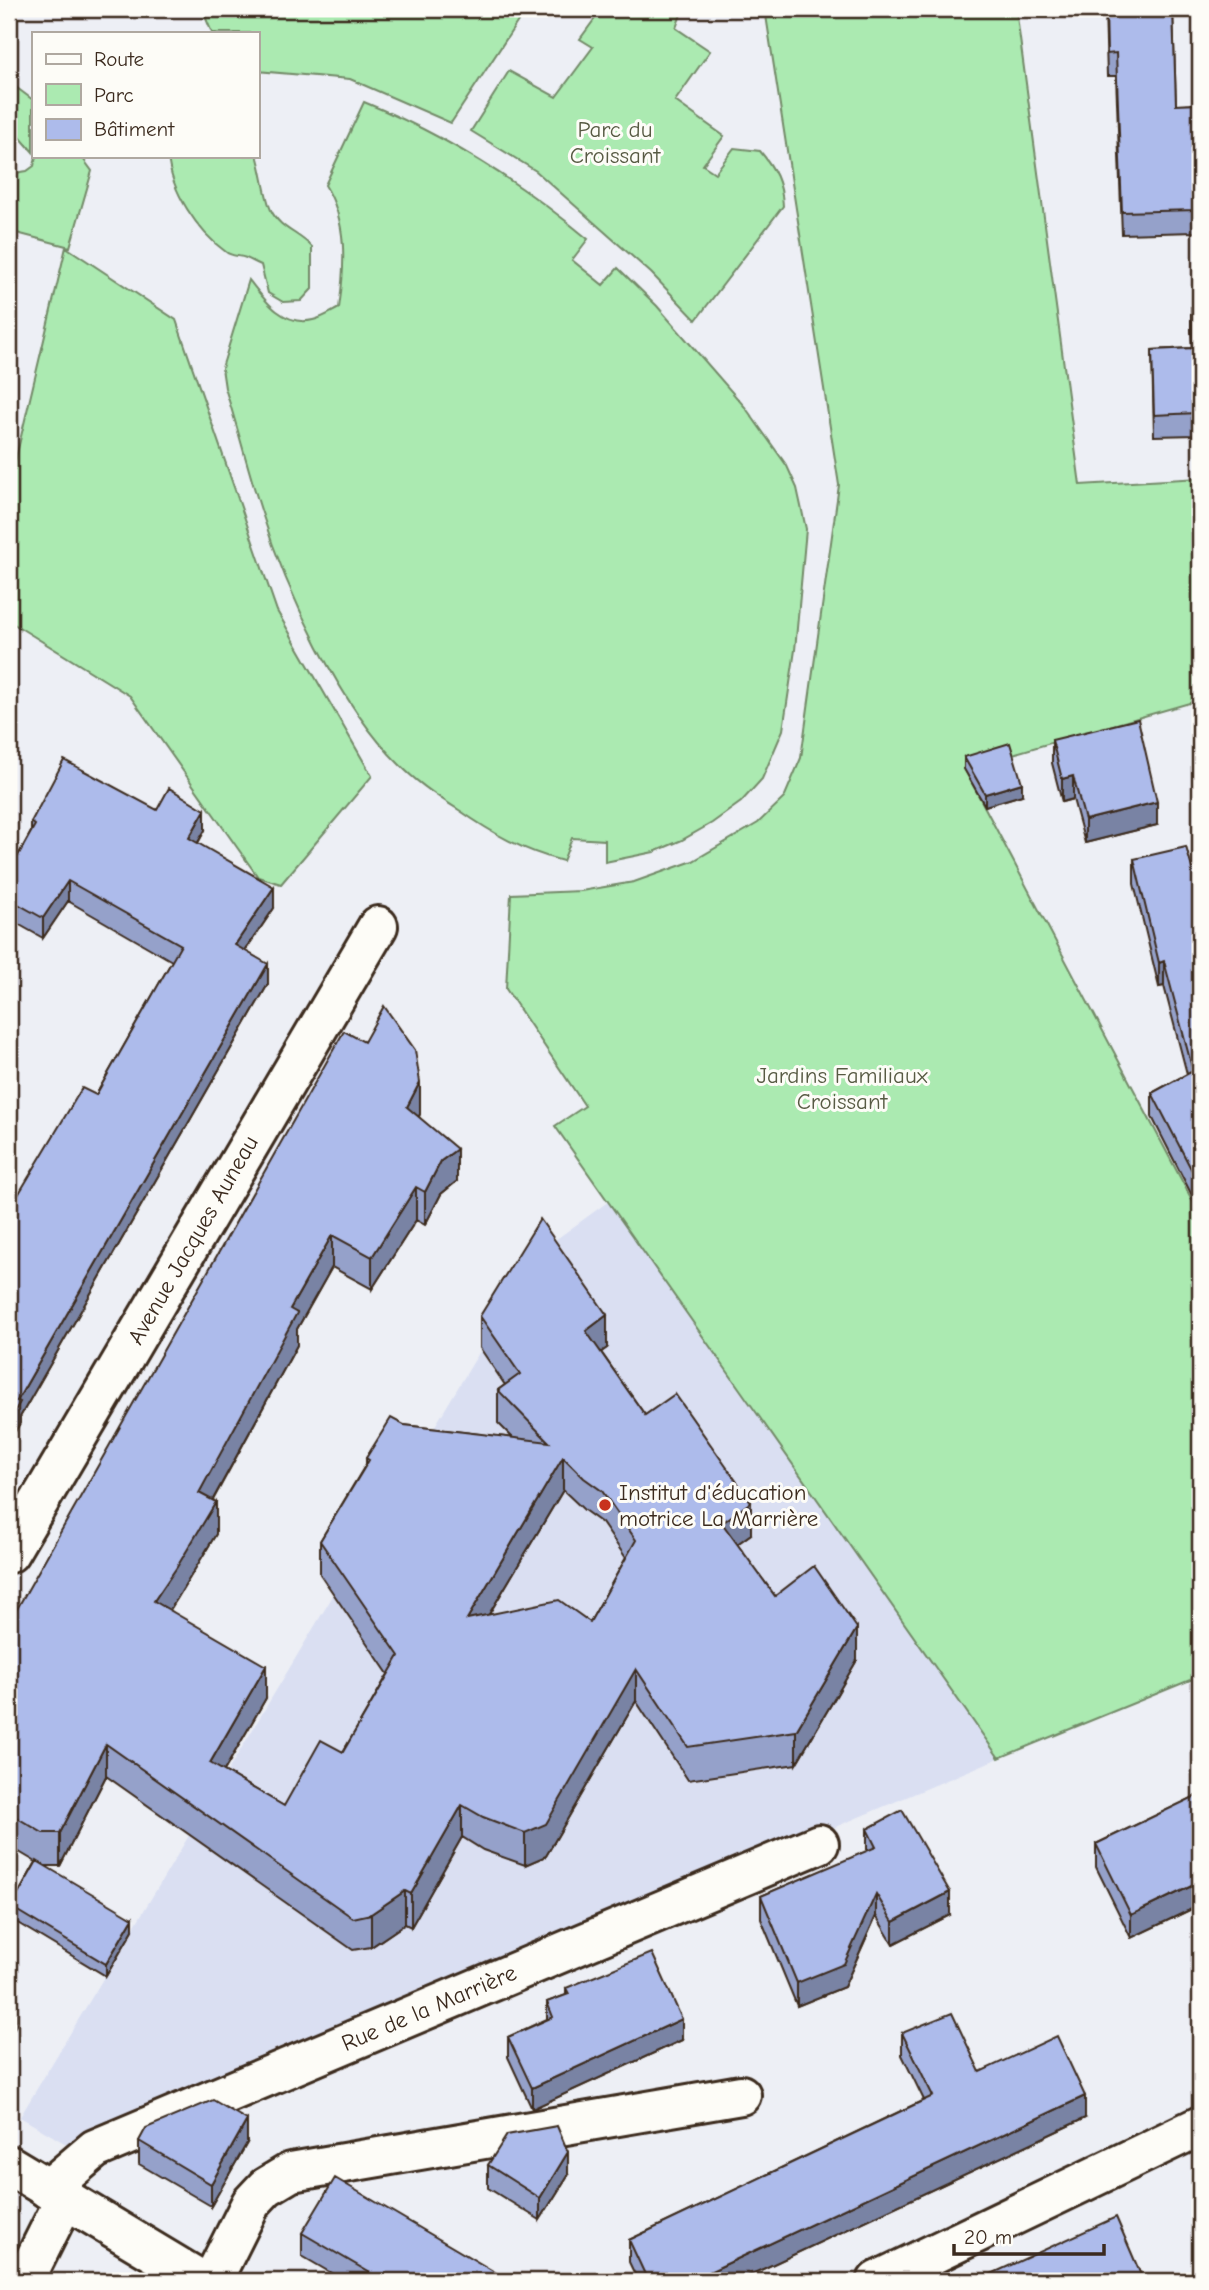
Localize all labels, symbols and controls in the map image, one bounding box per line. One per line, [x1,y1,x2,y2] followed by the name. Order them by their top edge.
[32,32,259,158] legend
[94,47,144,71] text: Route
[94,83,134,107] text: Parc
[570,116,662,169] park label: Parc du Croissant
[94,117,175,141] text: Bâtiment
[756,1062,928,1115] park label: Jardins Familiaux Croissant
[122,1131,264,1349] street label: Avenue Jacques Auneau
[619,1479,818,1532] place label: Institut d'éducation motrice La Marrière
[597,1497,613,1513] marker: Institut d'éducation motrice La Marrière
[338,1959,520,2057] street label: Rue de la Marrière
[954,2213,1104,2257] scale bar
[964,2225,1012,2249] text: 20 m

